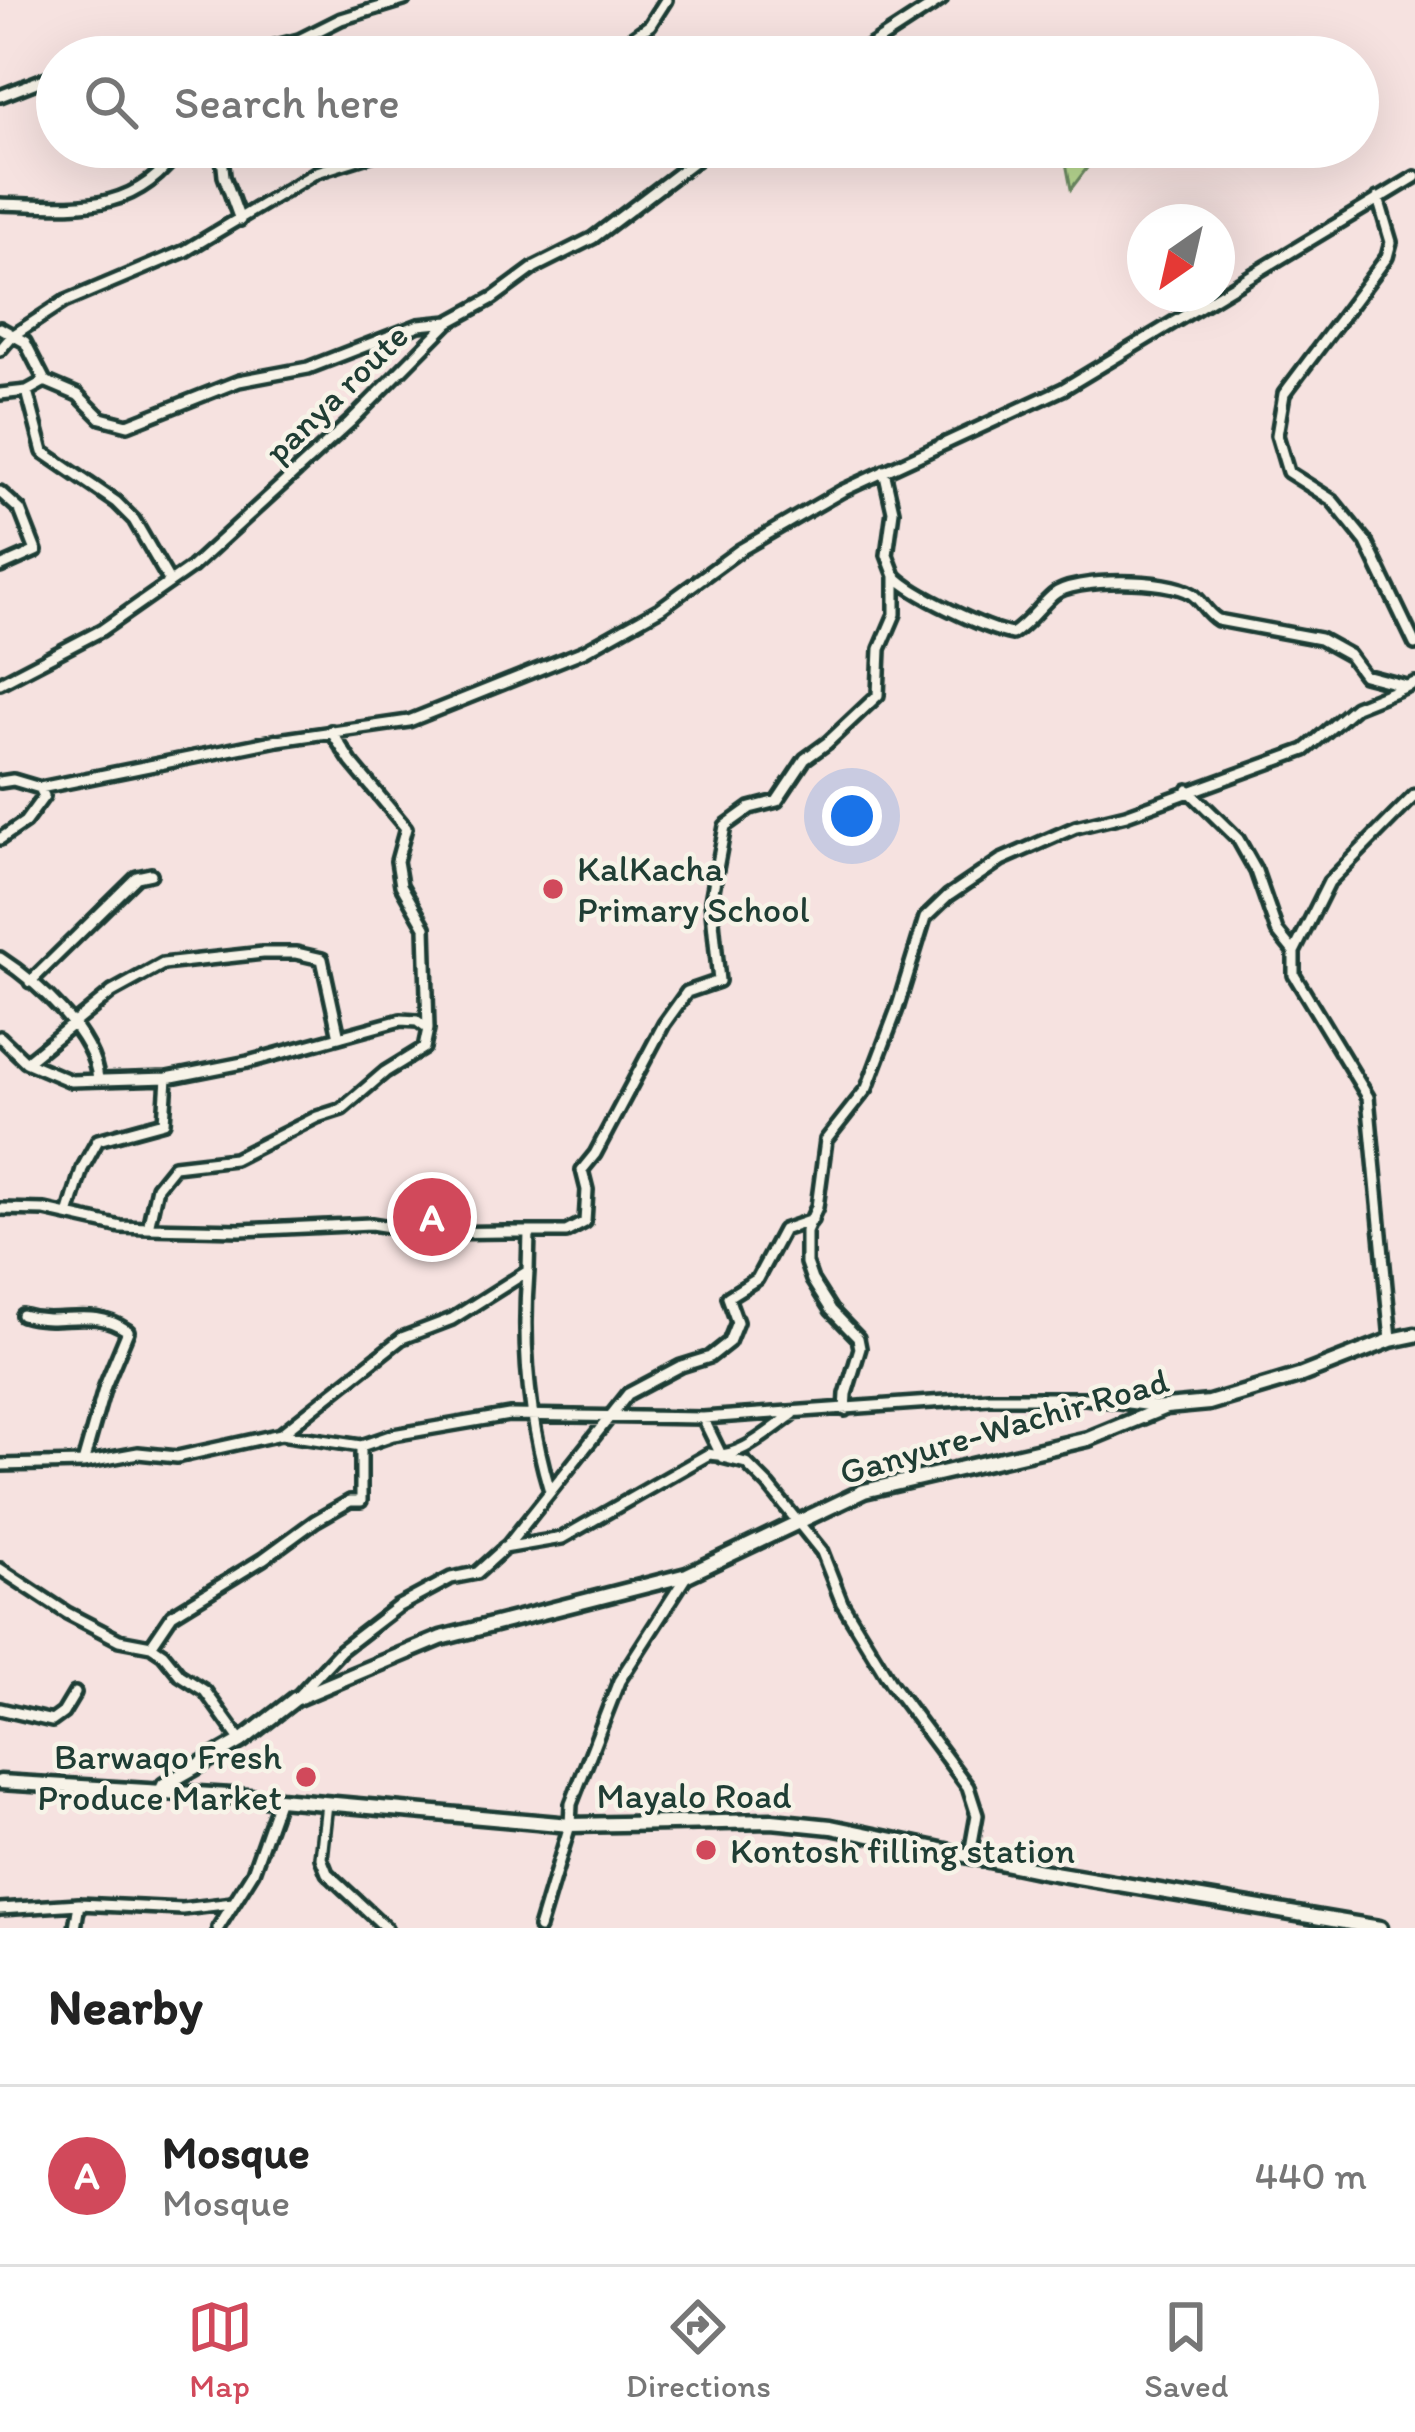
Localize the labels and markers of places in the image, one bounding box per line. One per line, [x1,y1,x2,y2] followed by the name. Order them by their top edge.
[577,847,810,931] place label: KalKacha Primary School
[540,876,566,902] marker: KalKacha Primary School
[393,1172,471,1262] pin: A
[37,1735,282,1819] place label: Barwaqo Fresh Produce Market
[293,1764,319,1790] marker: Barwaqo Fresh Produce Market
[730,1829,1075,1872] place label: Kontosh filling station
[693,1837,719,1863] marker: Kontosh filling station

